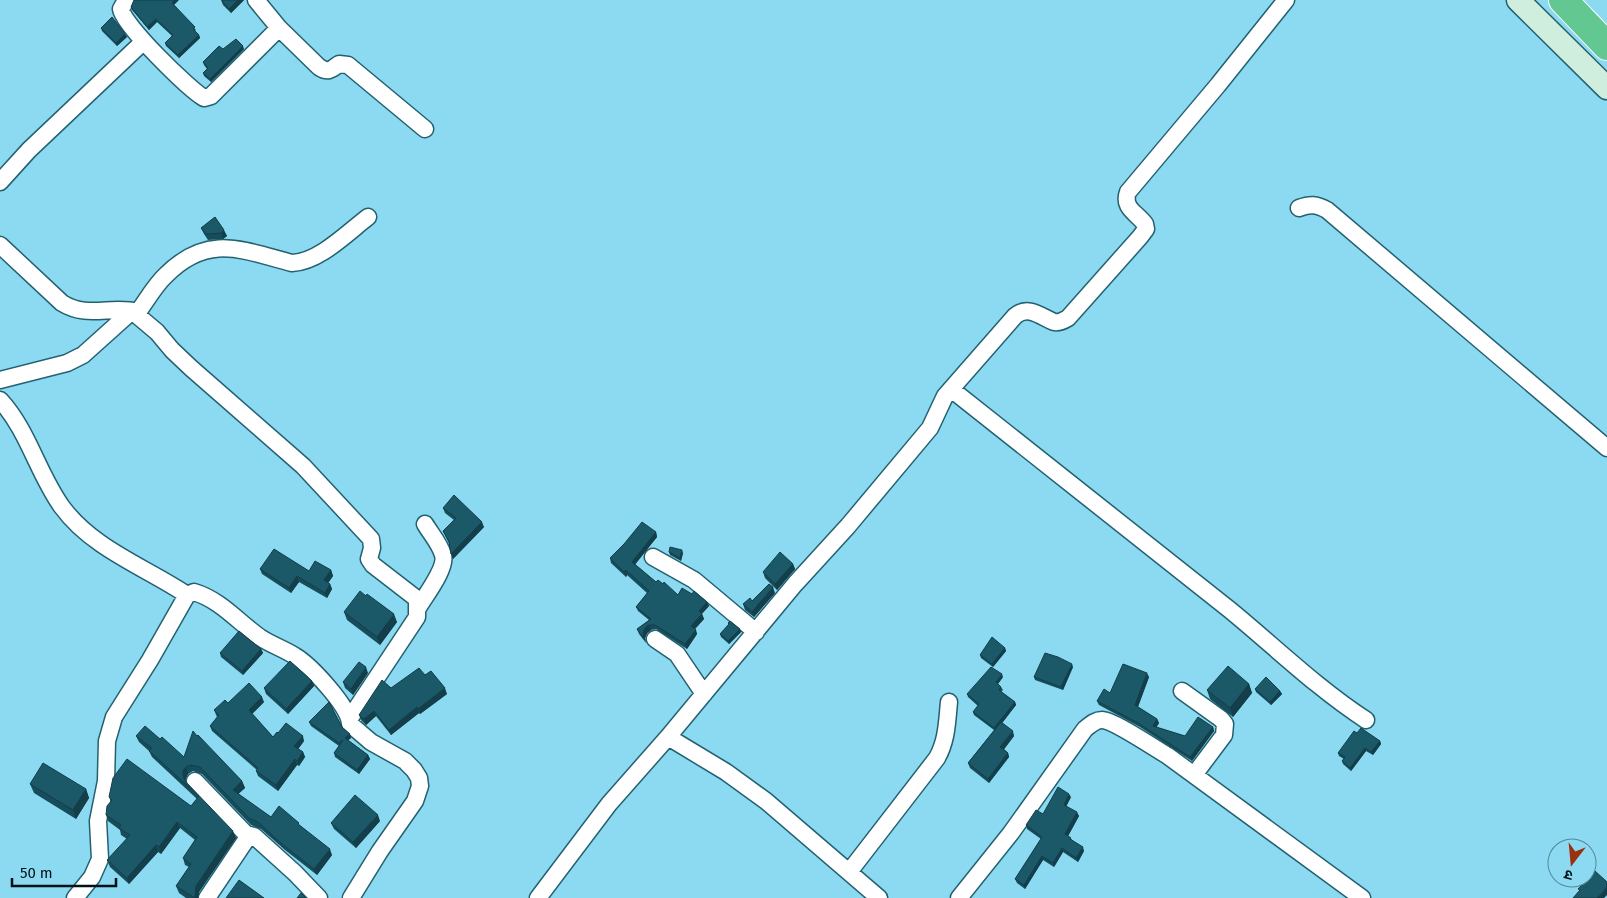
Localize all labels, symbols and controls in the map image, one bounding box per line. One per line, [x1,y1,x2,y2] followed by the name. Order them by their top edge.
[1547,838,1597,888] north arrow
[12,856,116,888] scale bar
[20,864,53,882] text: 50 m
[1562,865,1575,884] text: उ

